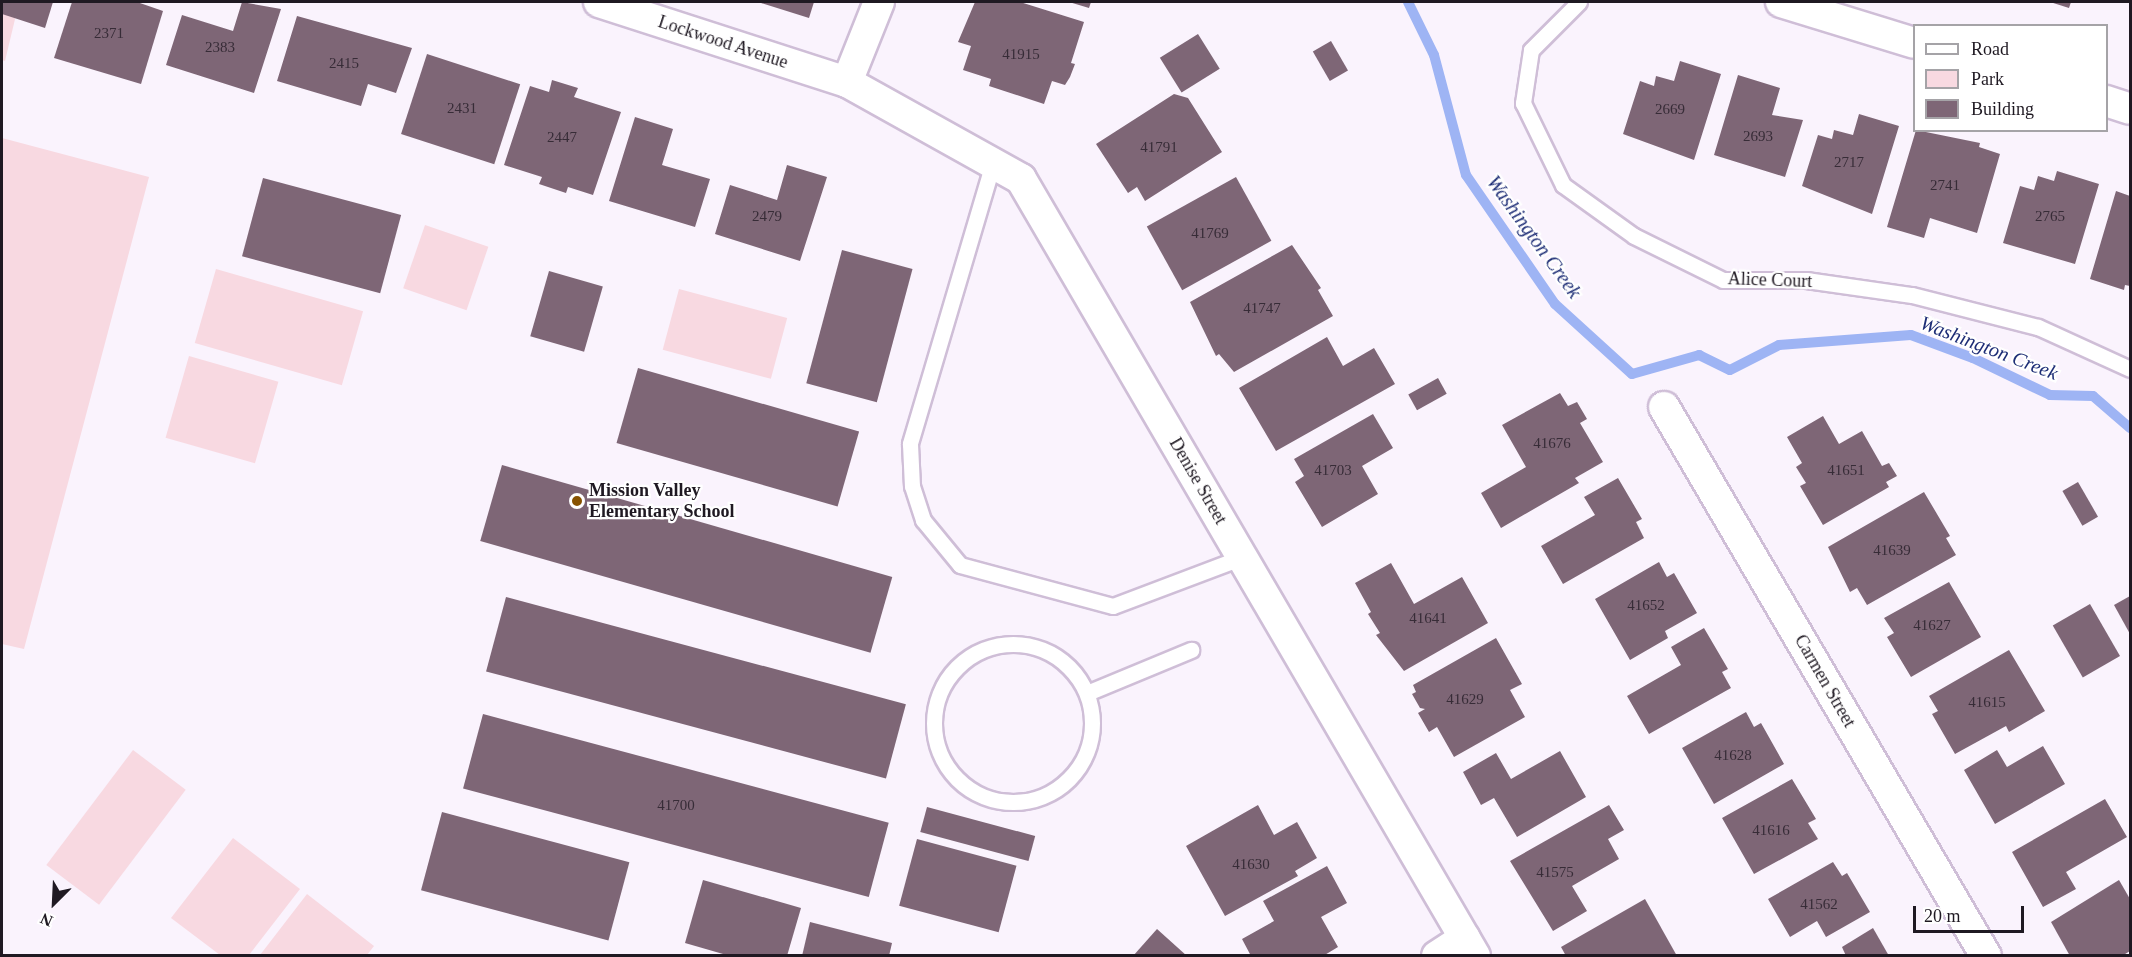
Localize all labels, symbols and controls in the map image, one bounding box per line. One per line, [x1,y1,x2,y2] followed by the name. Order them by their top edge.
[655,11,791,73] street label: Lockwood Avenue
[1913,24,2108,132] legend
[94,25,124,43] house number: 2371
[205,39,235,57] house number: 2383
[1971,39,2009,59] text: Road
[1002,46,1040,64] house number: 41915
[329,55,359,73] house number: 2415
[1971,69,2004,89] text: Park
[1971,99,2034,119] text: Building
[447,100,477,118] house number: 2431
[1655,101,1685,119] house number: 2669
[1743,128,1773,146] house number: 2693
[547,129,577,147] house number: 2447
[1140,139,1178,157] house number: 41791
[1834,154,1864,172] house number: 2717
[1481,171,1587,303] water label: Washington Creek
[1930,177,1960,195] house number: 2741
[752,208,782,226] house number: 2479
[2035,208,2065,226] house number: 2765
[1191,225,1229,243] house number: 41769
[1727,268,1813,292] street label: Alice Court
[1243,300,1281,318] house number: 41747
[1917,311,2061,385] water label: Washington Creek
[1165,434,1231,528] street label: Denise Street
[1533,435,1571,453] house number: 41676
[1314,462,1352,480] house number: 41703
[1827,462,1865,480] house number: 41651
[589,480,734,522] place label: Mission Valley Elementary School
[570,494,584,508] marker: Mission Valley Elementary School
[1873,542,1911,560] house number: 41639
[1627,597,1665,615] house number: 41652
[1409,610,1447,628] house number: 41641
[1913,617,1951,635] house number: 41627
[1790,631,1860,731] street label: Carmen Street
[1446,691,1484,709] house number: 41629
[1968,694,2006,712] house number: 41615
[1714,747,1752,765] house number: 41628
[657,797,695,815] house number: 41700
[1752,822,1790,840] house number: 41616
[1232,856,1270,874] house number: 41630
[1536,864,1574,882] house number: 41575
[24,873,84,933] north arrow
[1916,894,2027,932] scale bar
[1800,896,1838,914] house number: 41562
[1924,906,1961,926] text: 20 m
[38,910,55,930] text: N

